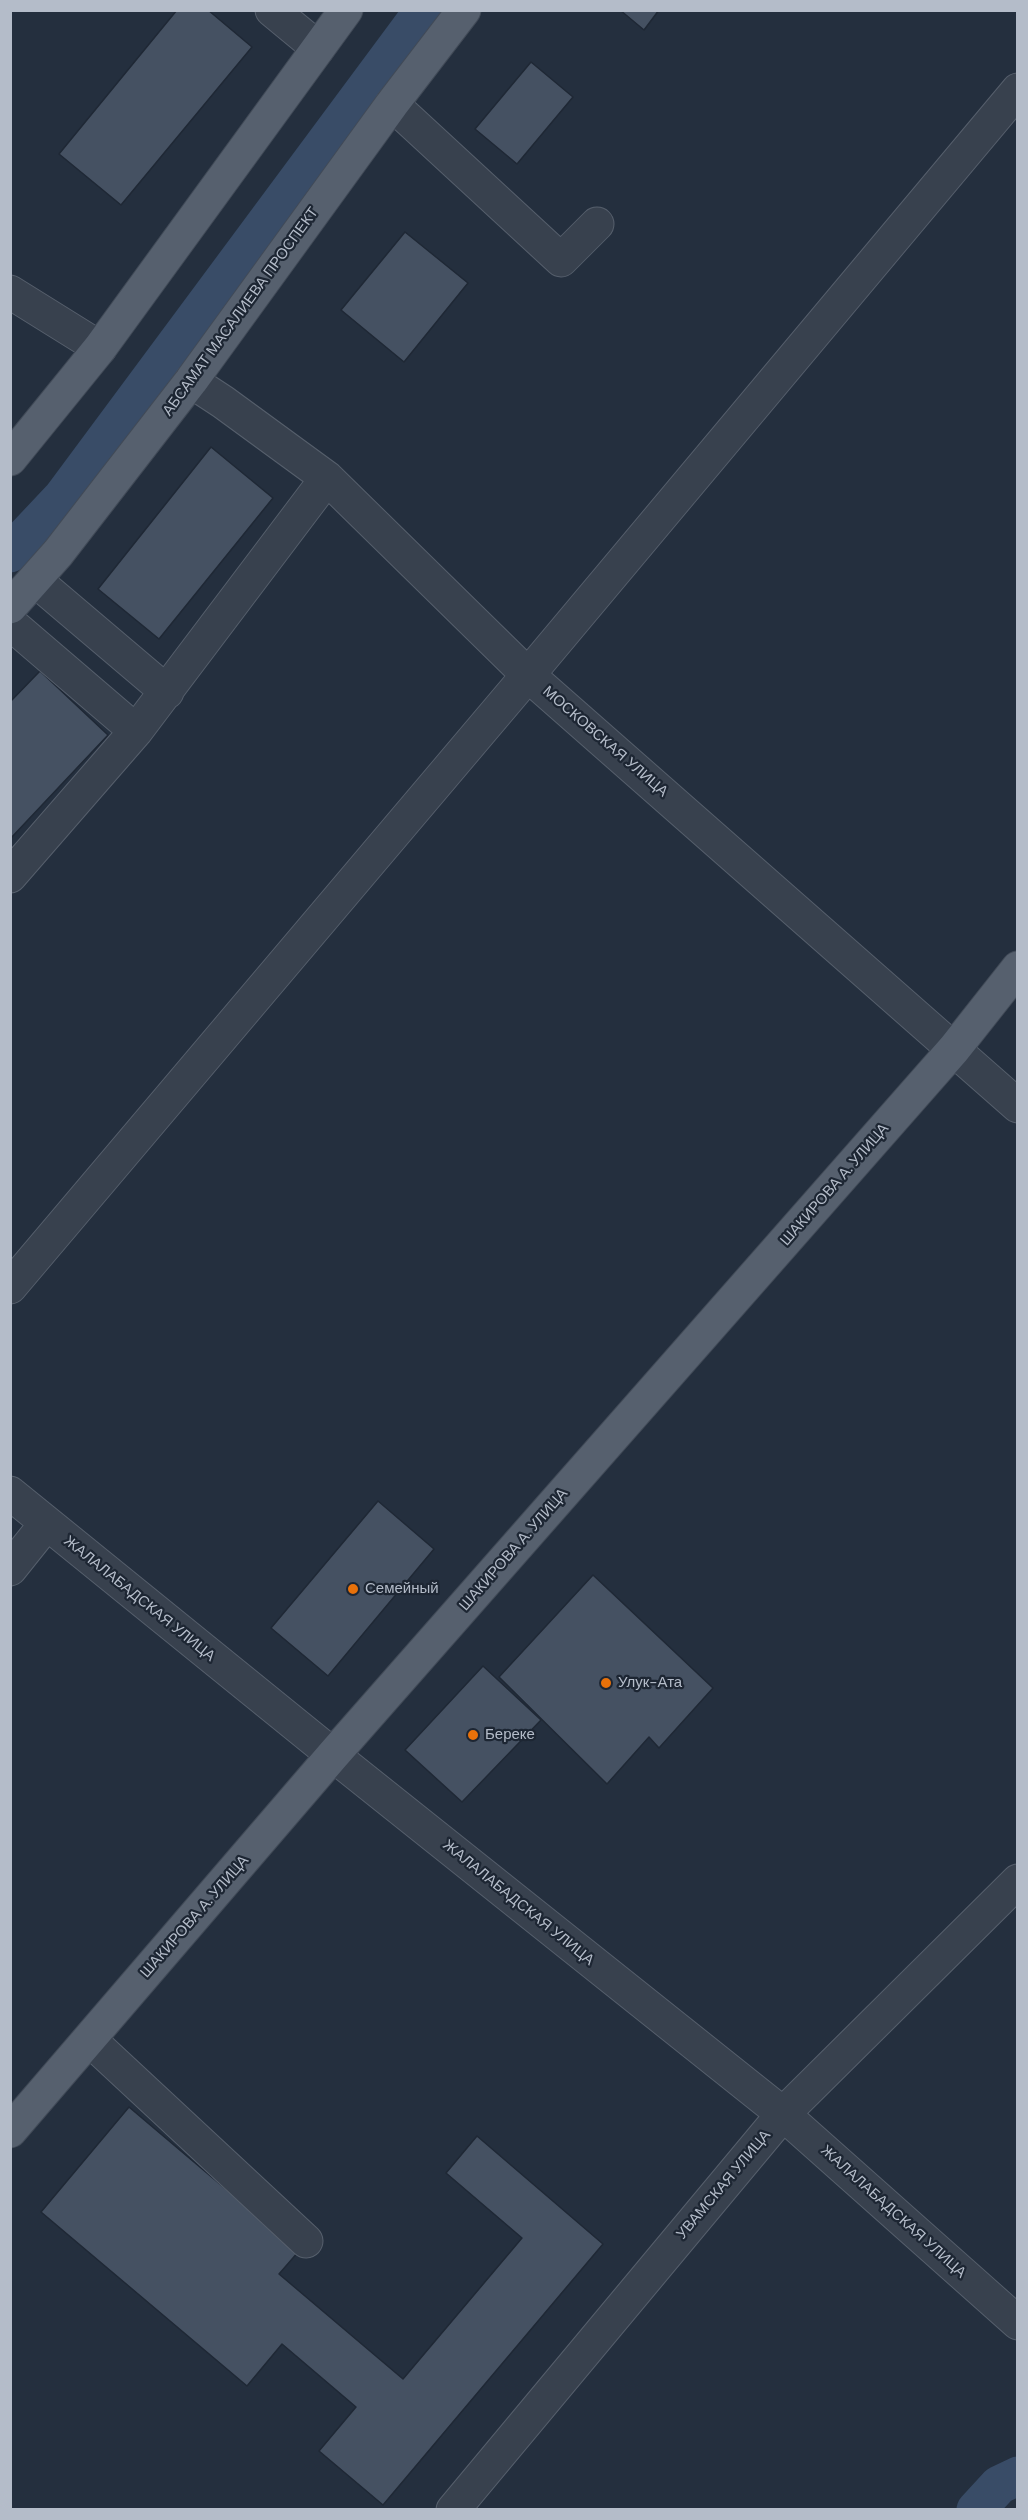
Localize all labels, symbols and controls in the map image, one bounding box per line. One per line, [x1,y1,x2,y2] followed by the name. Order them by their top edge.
[159,204,323,420] street label: АБСАМАТ МАСАЛИЕВА ПРОСПЕКТ
[539,683,671,801] street label: МОСКОВСКАЯ УЛИЦА
[777,1120,893,1250] street label: ШАКИРОВА А. УЛИЦА
[456,1485,572,1615] street label: ШАКИРОВА А. УЛИЦА
[60,1532,218,1666] street label: ЖАЛАЛАБАДСКАЯ УЛИЦА
[365,1580,439,1598] place label: Семейный
[346,1582,360,1596] marker: Семейный
[618,1674,682,1692] place label: Улук-Ата
[599,1676,613,1690] marker: Улук-Ата
[485,1726,535,1744] place label: Береке
[466,1728,480,1742] marker: Береке
[439,1836,597,1970] street label: ЖАЛАЛАБАДСКАЯ УЛИЦА
[137,1852,253,1982] street label: ШАКИРОВА А. УЛИЦА
[673,2127,775,2243] street label: УВАМСКАЯ УЛИЦА
[817,2142,969,2282] street label: ЖАЛАЛАБАДСКАЯ УЛИЦА

